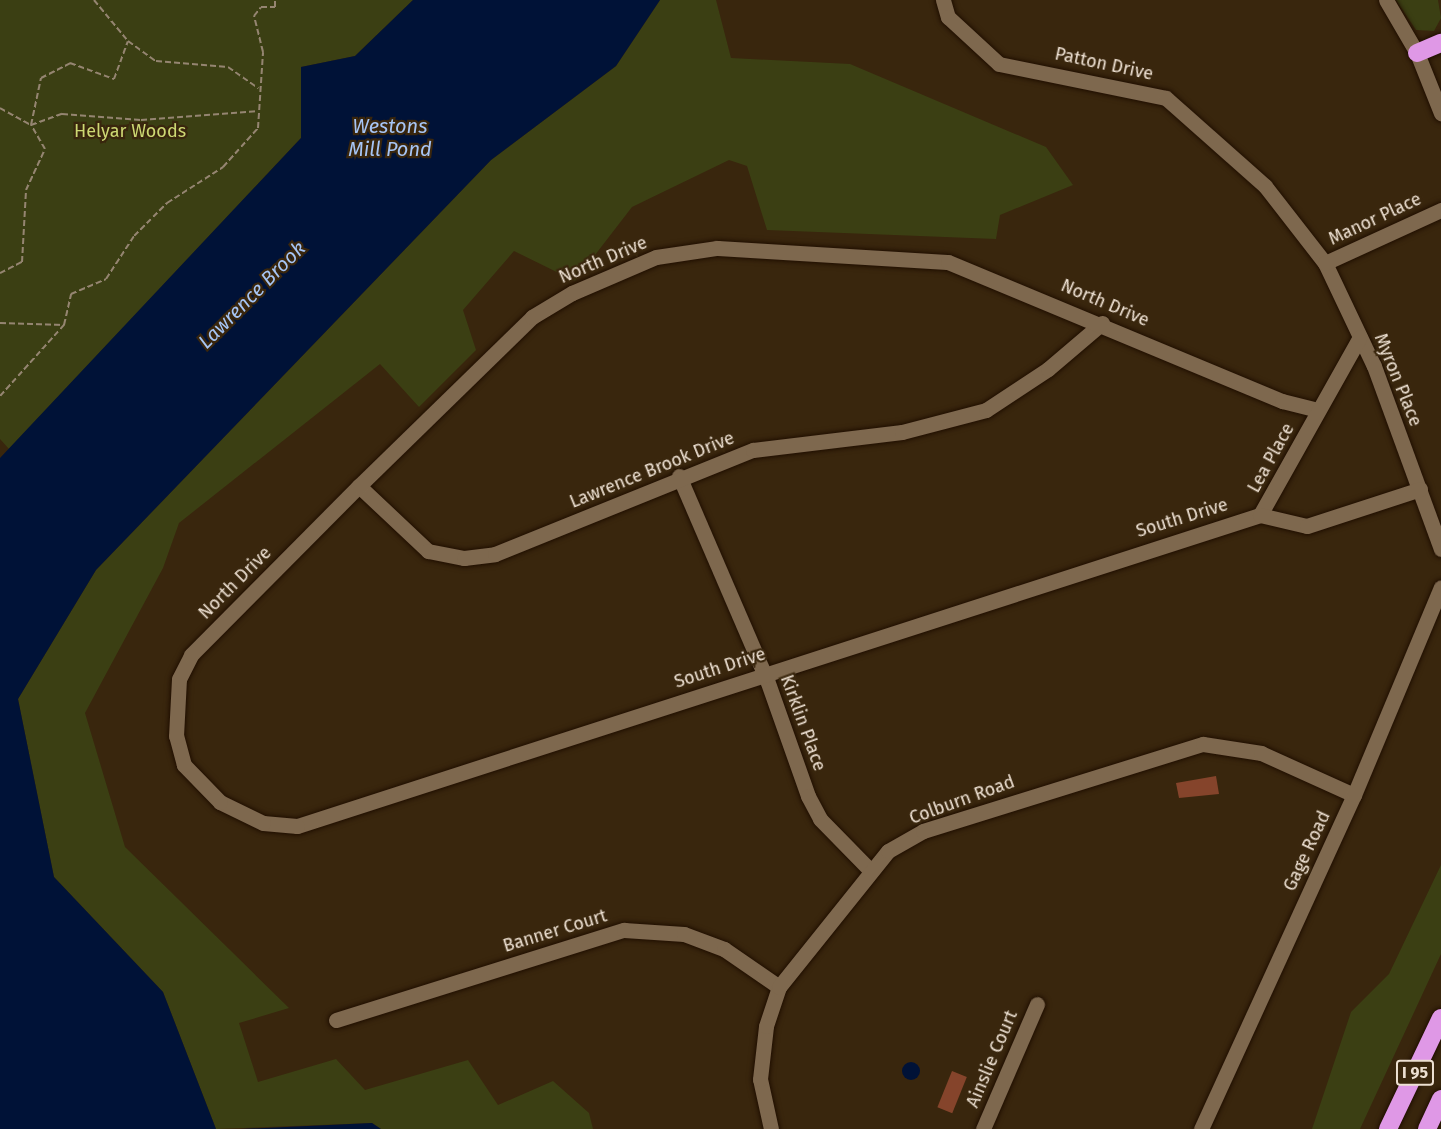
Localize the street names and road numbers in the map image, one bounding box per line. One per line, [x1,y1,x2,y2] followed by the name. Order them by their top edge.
[1053,43,1155,85] street label: Patton Drive
[1325,188,1425,250] street label: Manor Place
[556,232,650,288] street label: North Drive
[1058,275,1152,331] street label: North Drive
[1370,330,1426,430] street label: Myron Place
[1243,420,1299,496] street label: Lea Place
[567,427,737,513] street label: Lawrence Brook Drive
[1134,494,1230,542] street label: South Drive
[194,542,276,624] street label: North Drive
[672,643,768,693] street label: South Drive
[776,672,830,774] street label: Kirklin Place
[906,771,1018,829] street label: Colburn Road
[1279,807,1335,895] street label: Gage Road
[500,905,610,957] street label: Banner Court
[962,1007,1022,1111] street label: Ainslie Court
[1396,1060,1434,1086] road number: I 95

